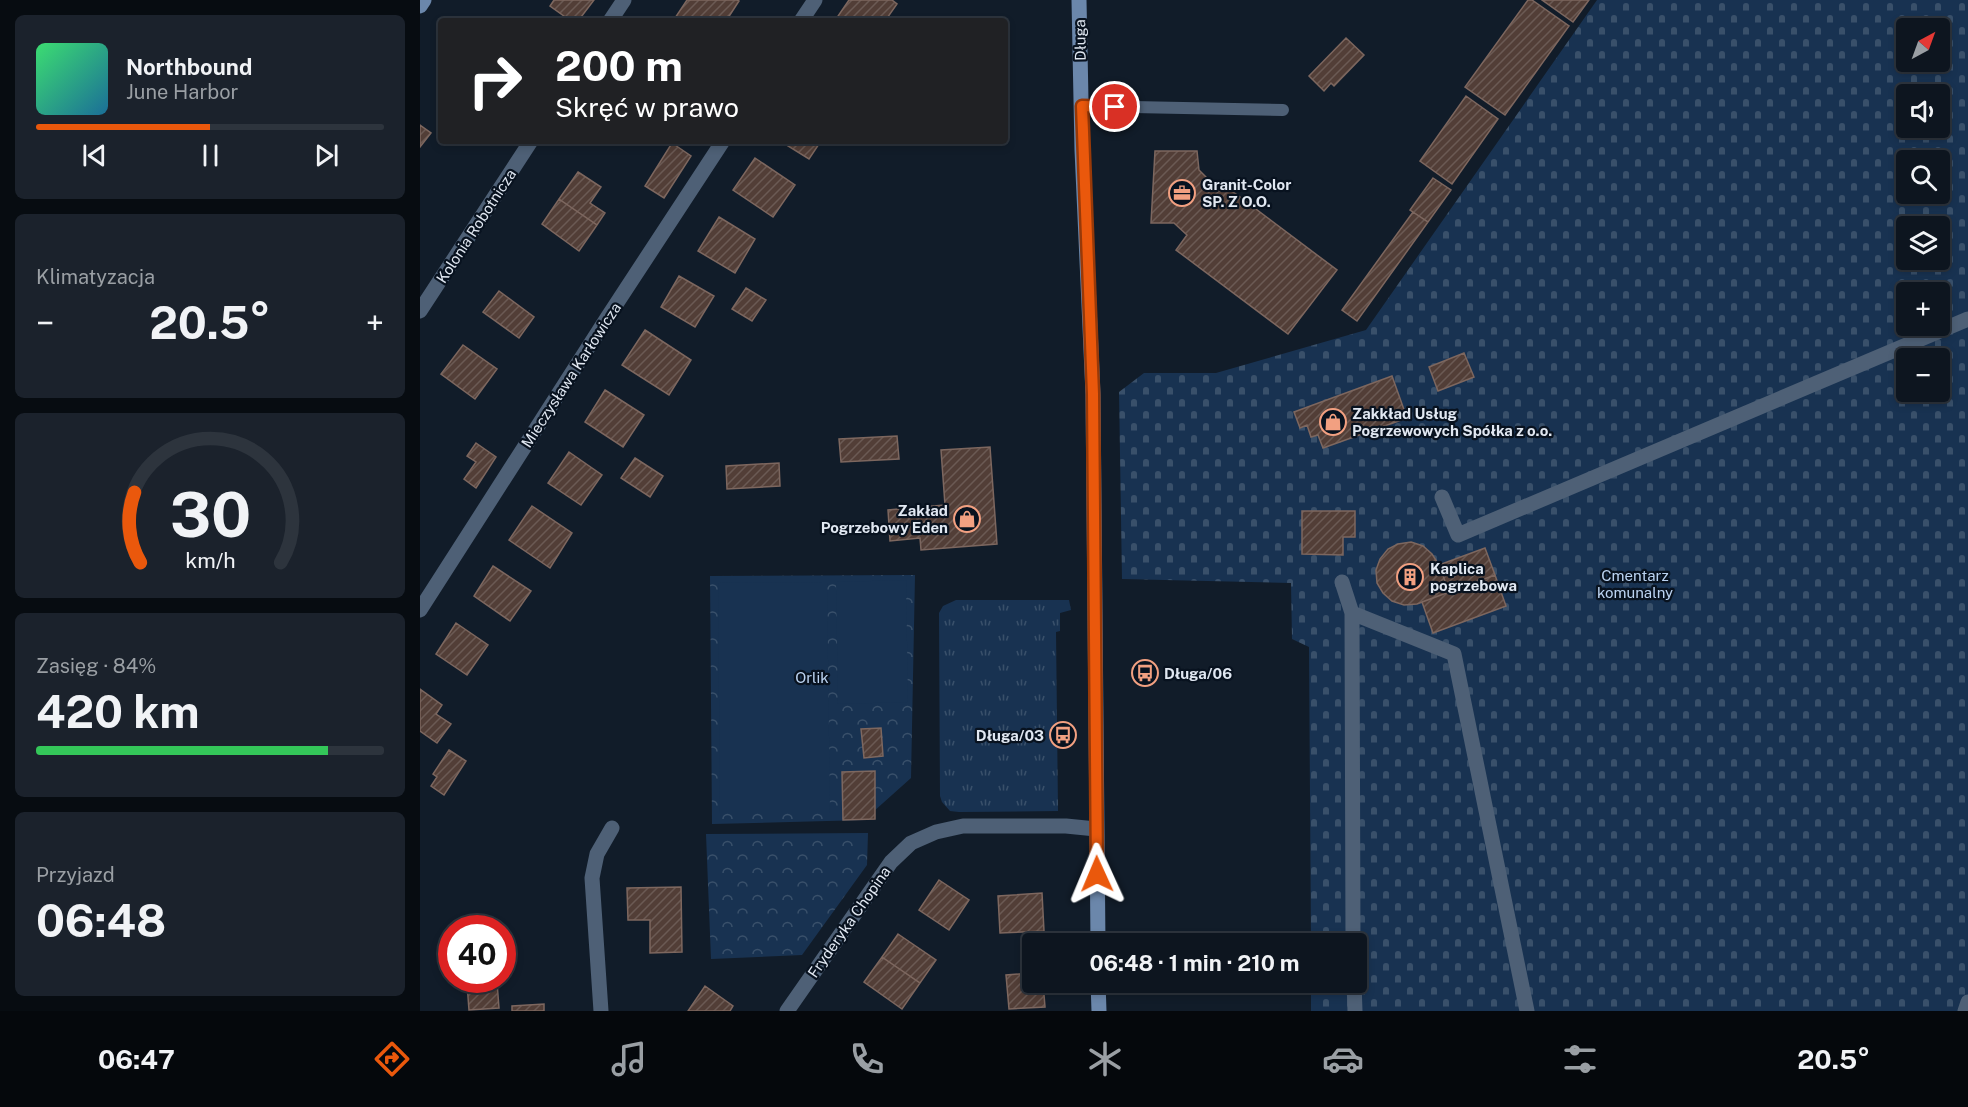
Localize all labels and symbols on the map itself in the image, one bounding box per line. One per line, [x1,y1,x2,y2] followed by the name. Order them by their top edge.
[1896,18,1950,72] north arrow
[1071,19,1089,61] street label: Długa
[1089,81,1140,132] pin
[433,166,519,286] street label: Kolonia Robotnicza
[1202,176,1291,210] place label: Granit-Color SP. Z O.O.
[1167,178,1197,208] office icon: Granit-Color SP. Z O.O.
[518,299,624,451] street label: Mieczysława Karłowicza
[1352,405,1552,439] place label: Zakkład Usług Pogrzewowych Spółka z o.o.
[1318,407,1348,437] shop icon: Zakkład Usług Pogrzewowych Spółka z o.o.
[821,502,948,536] place label: Zakład Pogrzebowy Eden
[952,504,982,534] shop icon: Zakład Pogrzebowy Eden
[1430,560,1517,594] place label: Kaplica pogrzebowa
[1395,562,1425,592] building icon: Kaplica pogrzebowa
[1597,567,1673,601] park label: Cmentarz komunalny
[1130,658,1160,688] bus stop icon: Długa/06
[1164,665,1232,682] place label: Długa/06
[795,669,829,686] park label: Orlik
[1048,720,1078,750] bus stop icon: Długa/03
[976,727,1044,744] place label: Długa/03
[1065,842,1129,906] position arrow
[804,863,894,981] street label: Fryderyka Chopina
[438,915,516,993] speed limit sign: 40

